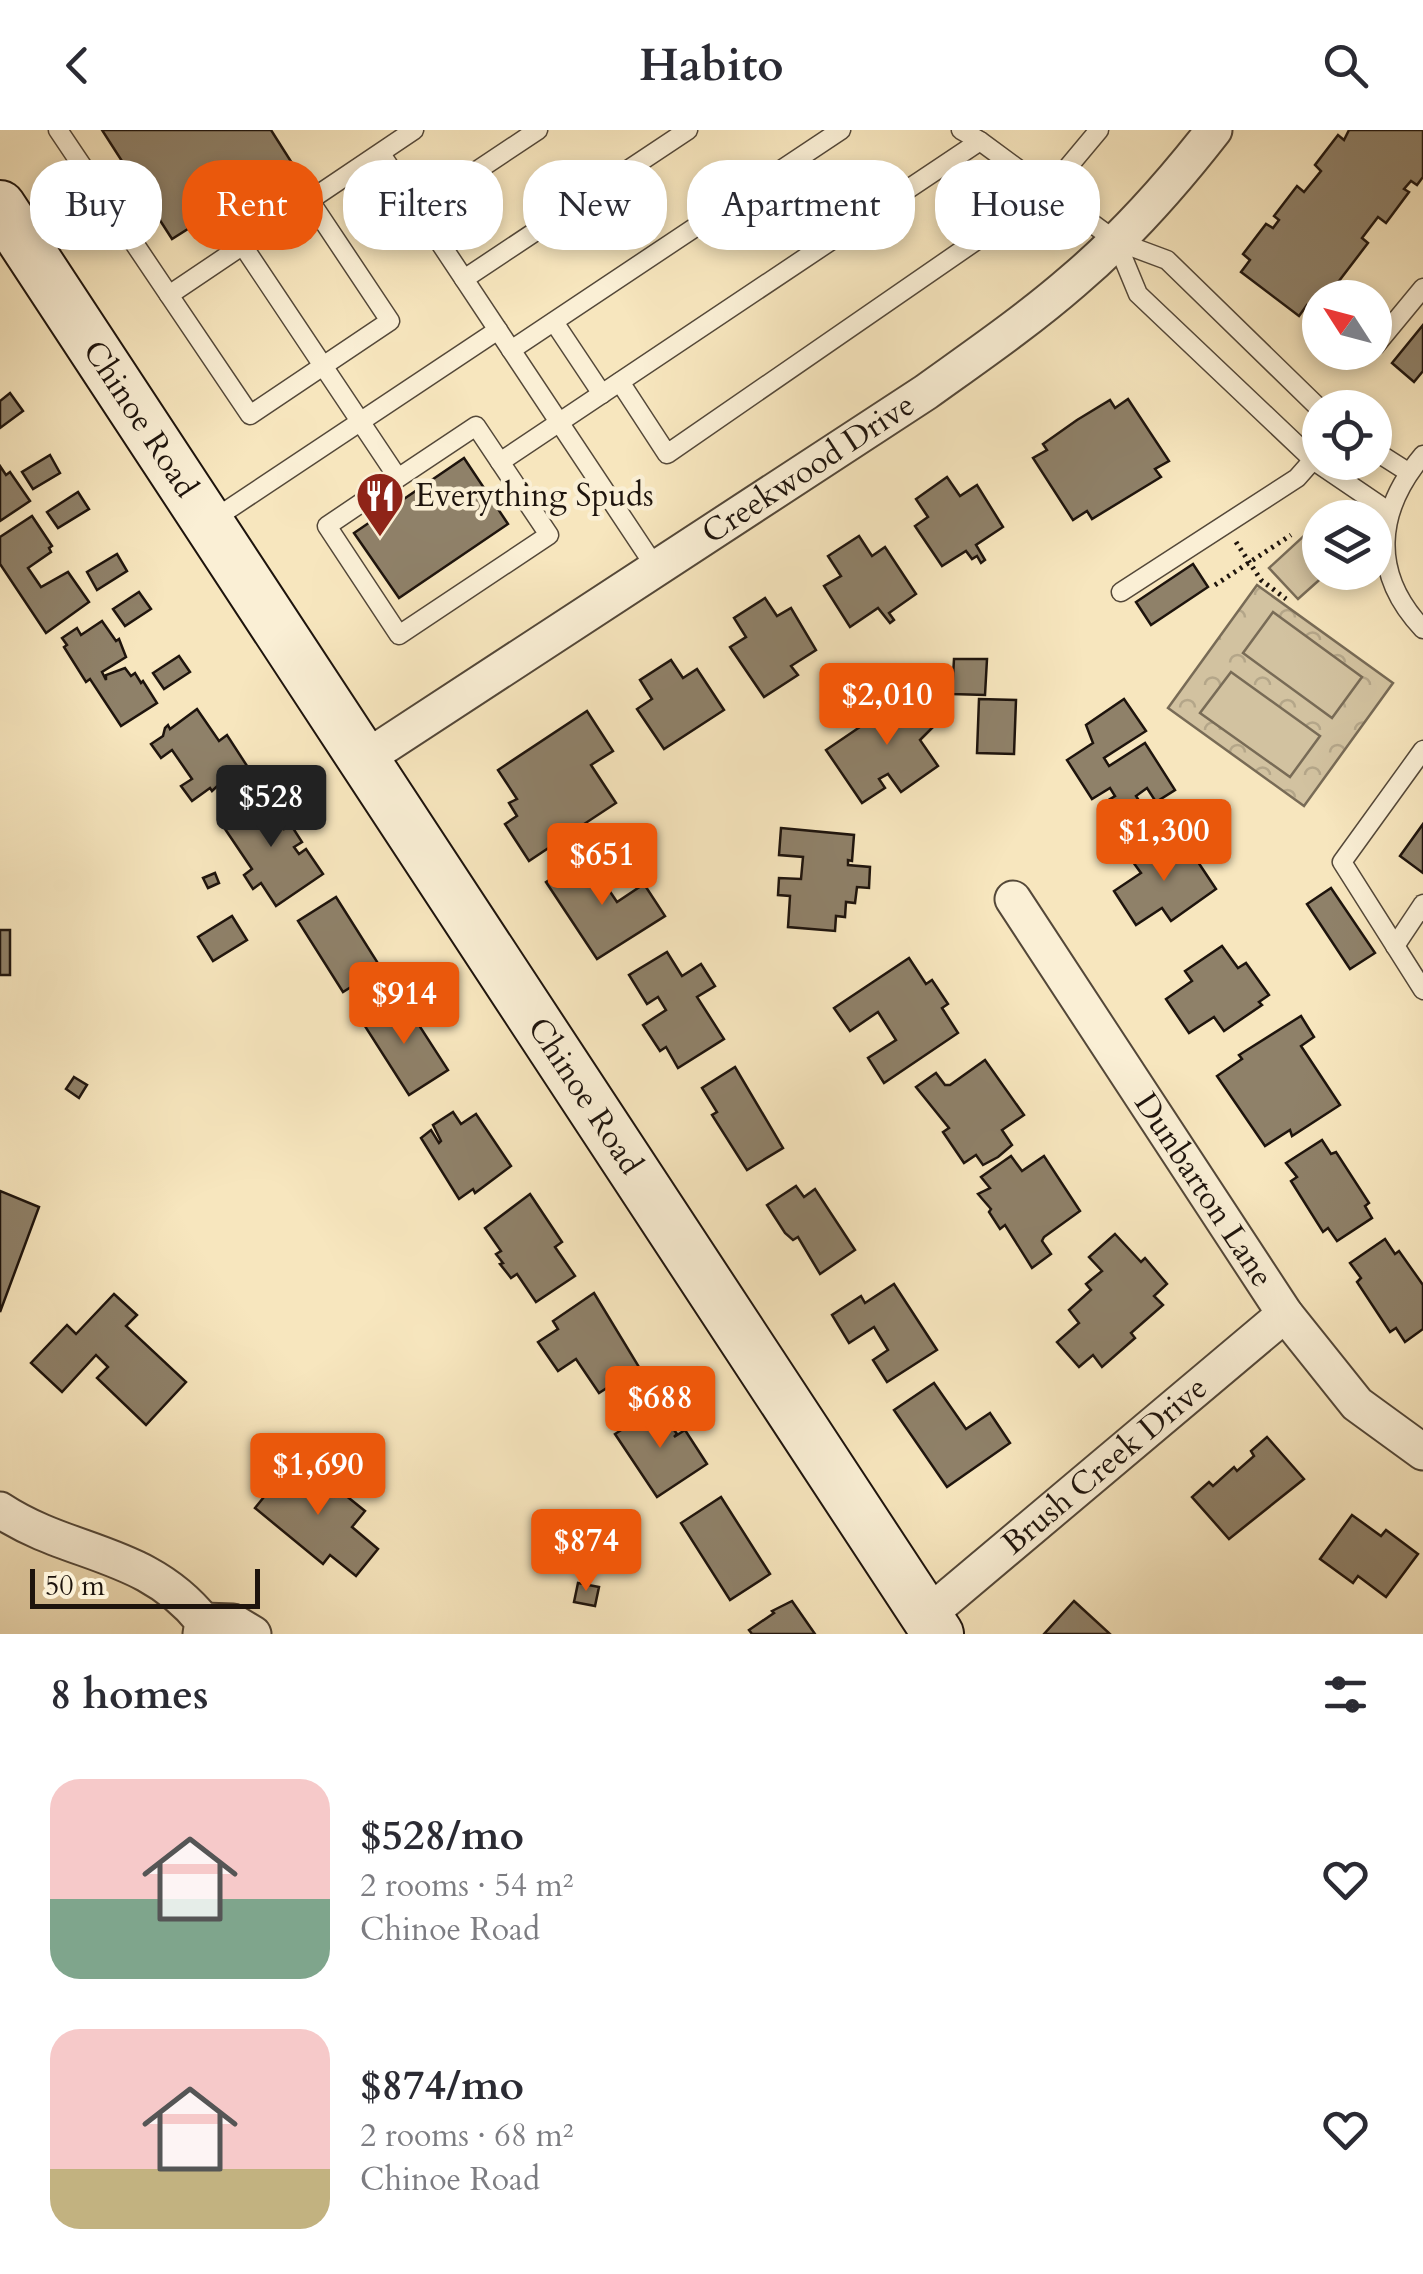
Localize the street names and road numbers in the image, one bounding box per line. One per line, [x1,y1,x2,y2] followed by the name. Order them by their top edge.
[72,332,208,506] street label: Chinoe Road
[693,383,923,555] street label: Creekwood Drive
[517,1009,652,1183] street label: Chinoe Road
[1124,1084,1284,1296] street label: Dunbarton Lane
[993,1366,1217,1565] street label: Brush Creek Drive

